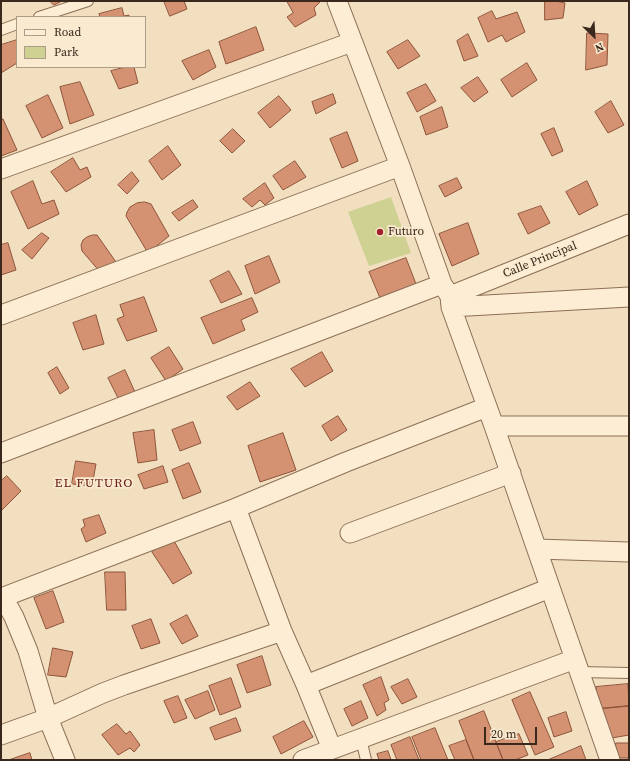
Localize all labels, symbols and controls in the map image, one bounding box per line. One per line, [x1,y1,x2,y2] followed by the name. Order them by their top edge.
[16,16,146,68] legend
[574,16,614,56] north arrow
[54,24,81,40] text: Road
[592,39,606,56] text: N
[54,44,79,60] text: Park
[388,225,424,239] place label: Futuro
[375,227,385,237] marker: Futuro
[501,239,579,281] street label: Calle Principal
[55,476,133,492] district label: EL FUTURO
[486,719,539,745] scale bar
[491,726,517,742] text: 20 m

